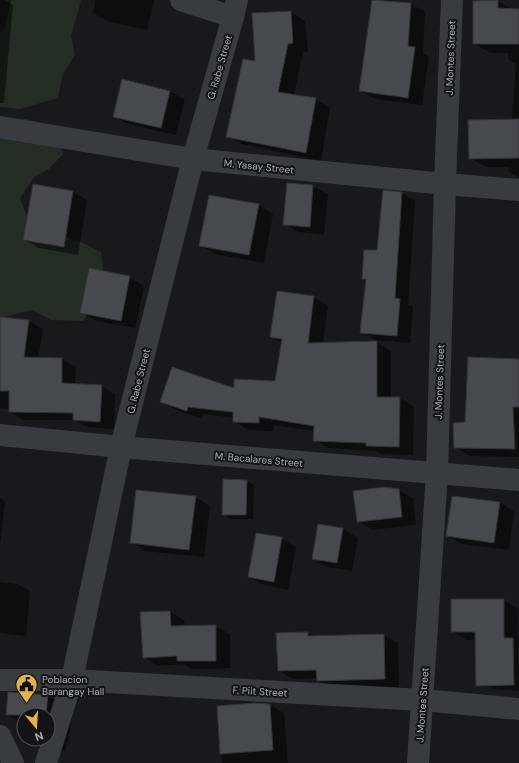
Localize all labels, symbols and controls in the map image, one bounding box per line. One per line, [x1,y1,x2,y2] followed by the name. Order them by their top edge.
[443,20,458,96] street label: J. Montes Street
[204,33,235,101] street label: G. Rabe Street
[223,156,295,177] street label: M. Yasay Street
[432,344,447,420] street label: J. Montes Street
[124,347,153,415] street label: G. Rabe Street
[214,449,304,470] street label: M. Bacalares Street
[413,667,432,743] street label: J. Montes Street
[14,672,40,705] public building icon: Poblacion Barangay Hall
[42,673,104,698] place label: Poblacion Barangay Hall
[232,684,288,699] street label: F. Piit Street
[16,707,56,747] north arrow
[33,729,45,744] text: N

